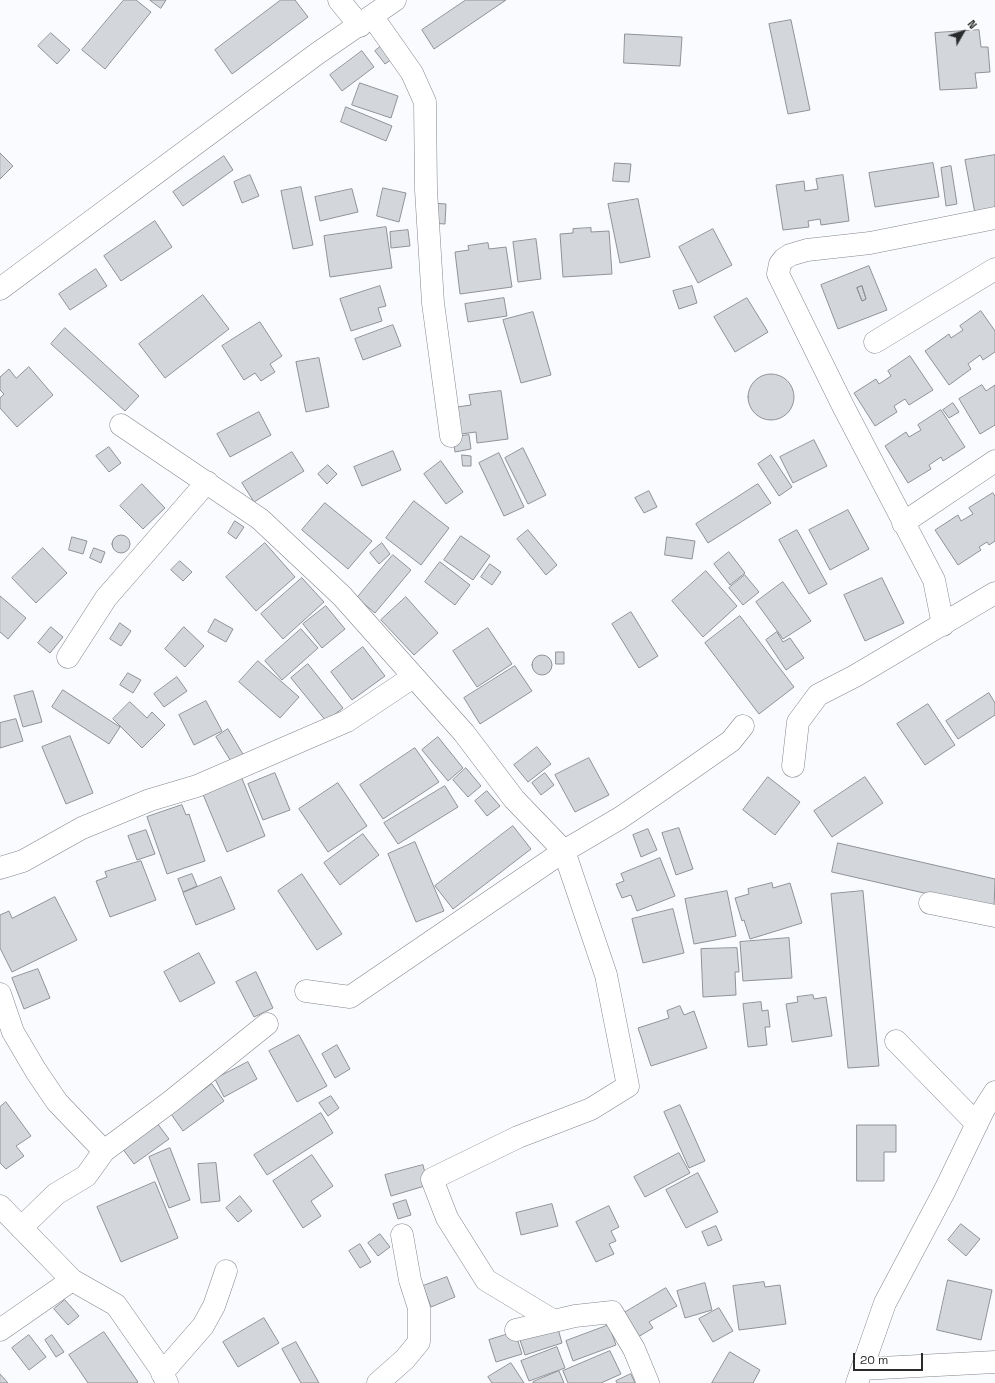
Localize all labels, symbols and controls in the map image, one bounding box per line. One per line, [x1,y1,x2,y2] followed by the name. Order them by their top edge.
[943,12,983,52] north arrow
[965,17,980,32] text: N
[855,1345,925,1371] scale bar
[860,1352,888,1368] text: 20 m

